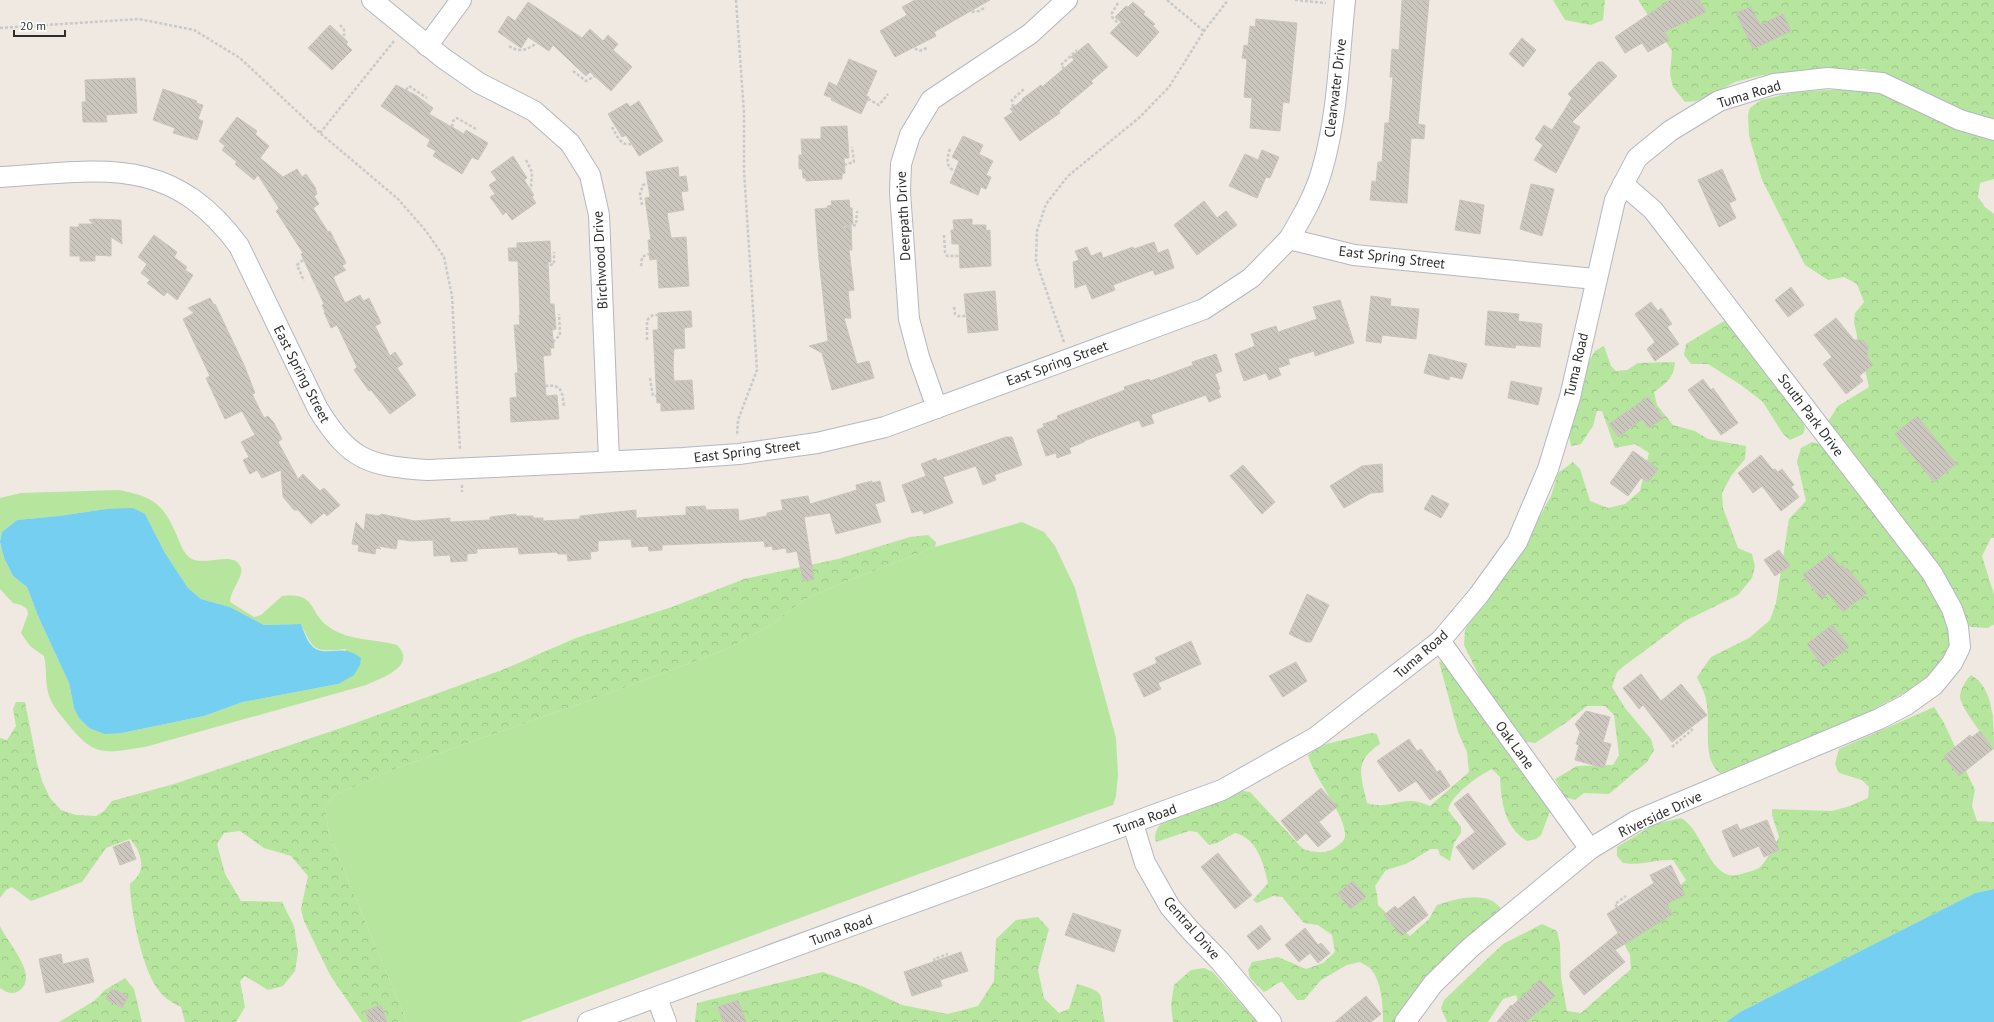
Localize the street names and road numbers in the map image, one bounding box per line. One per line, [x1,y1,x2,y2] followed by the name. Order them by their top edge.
[1320,37,1350,139] street label: Clearwater Drive
[1715,76,1783,112] street label: Tuma Road
[892,171,914,261] street label: Deerpath Drive
[588,210,612,310] street label: Birchwood Drive
[1338,242,1446,272] street label: East Spring Street
[270,322,334,426] street label: East Spring Street
[1560,331,1592,399] street label: Tuma Road
[1004,336,1111,390] street label: East Spring Street
[1774,370,1848,460] street label: South Park Drive
[693,436,801,466] street label: East Spring Street
[1390,626,1452,682] street label: Tuma Road
[1491,717,1539,773] street label: Oak Lane
[1615,787,1705,841] street label: Riverside Drive
[1111,799,1179,839] street label: Tuma Road
[1160,893,1224,963] street label: Central Drive
[807,910,875,950] street label: Tuma Road

